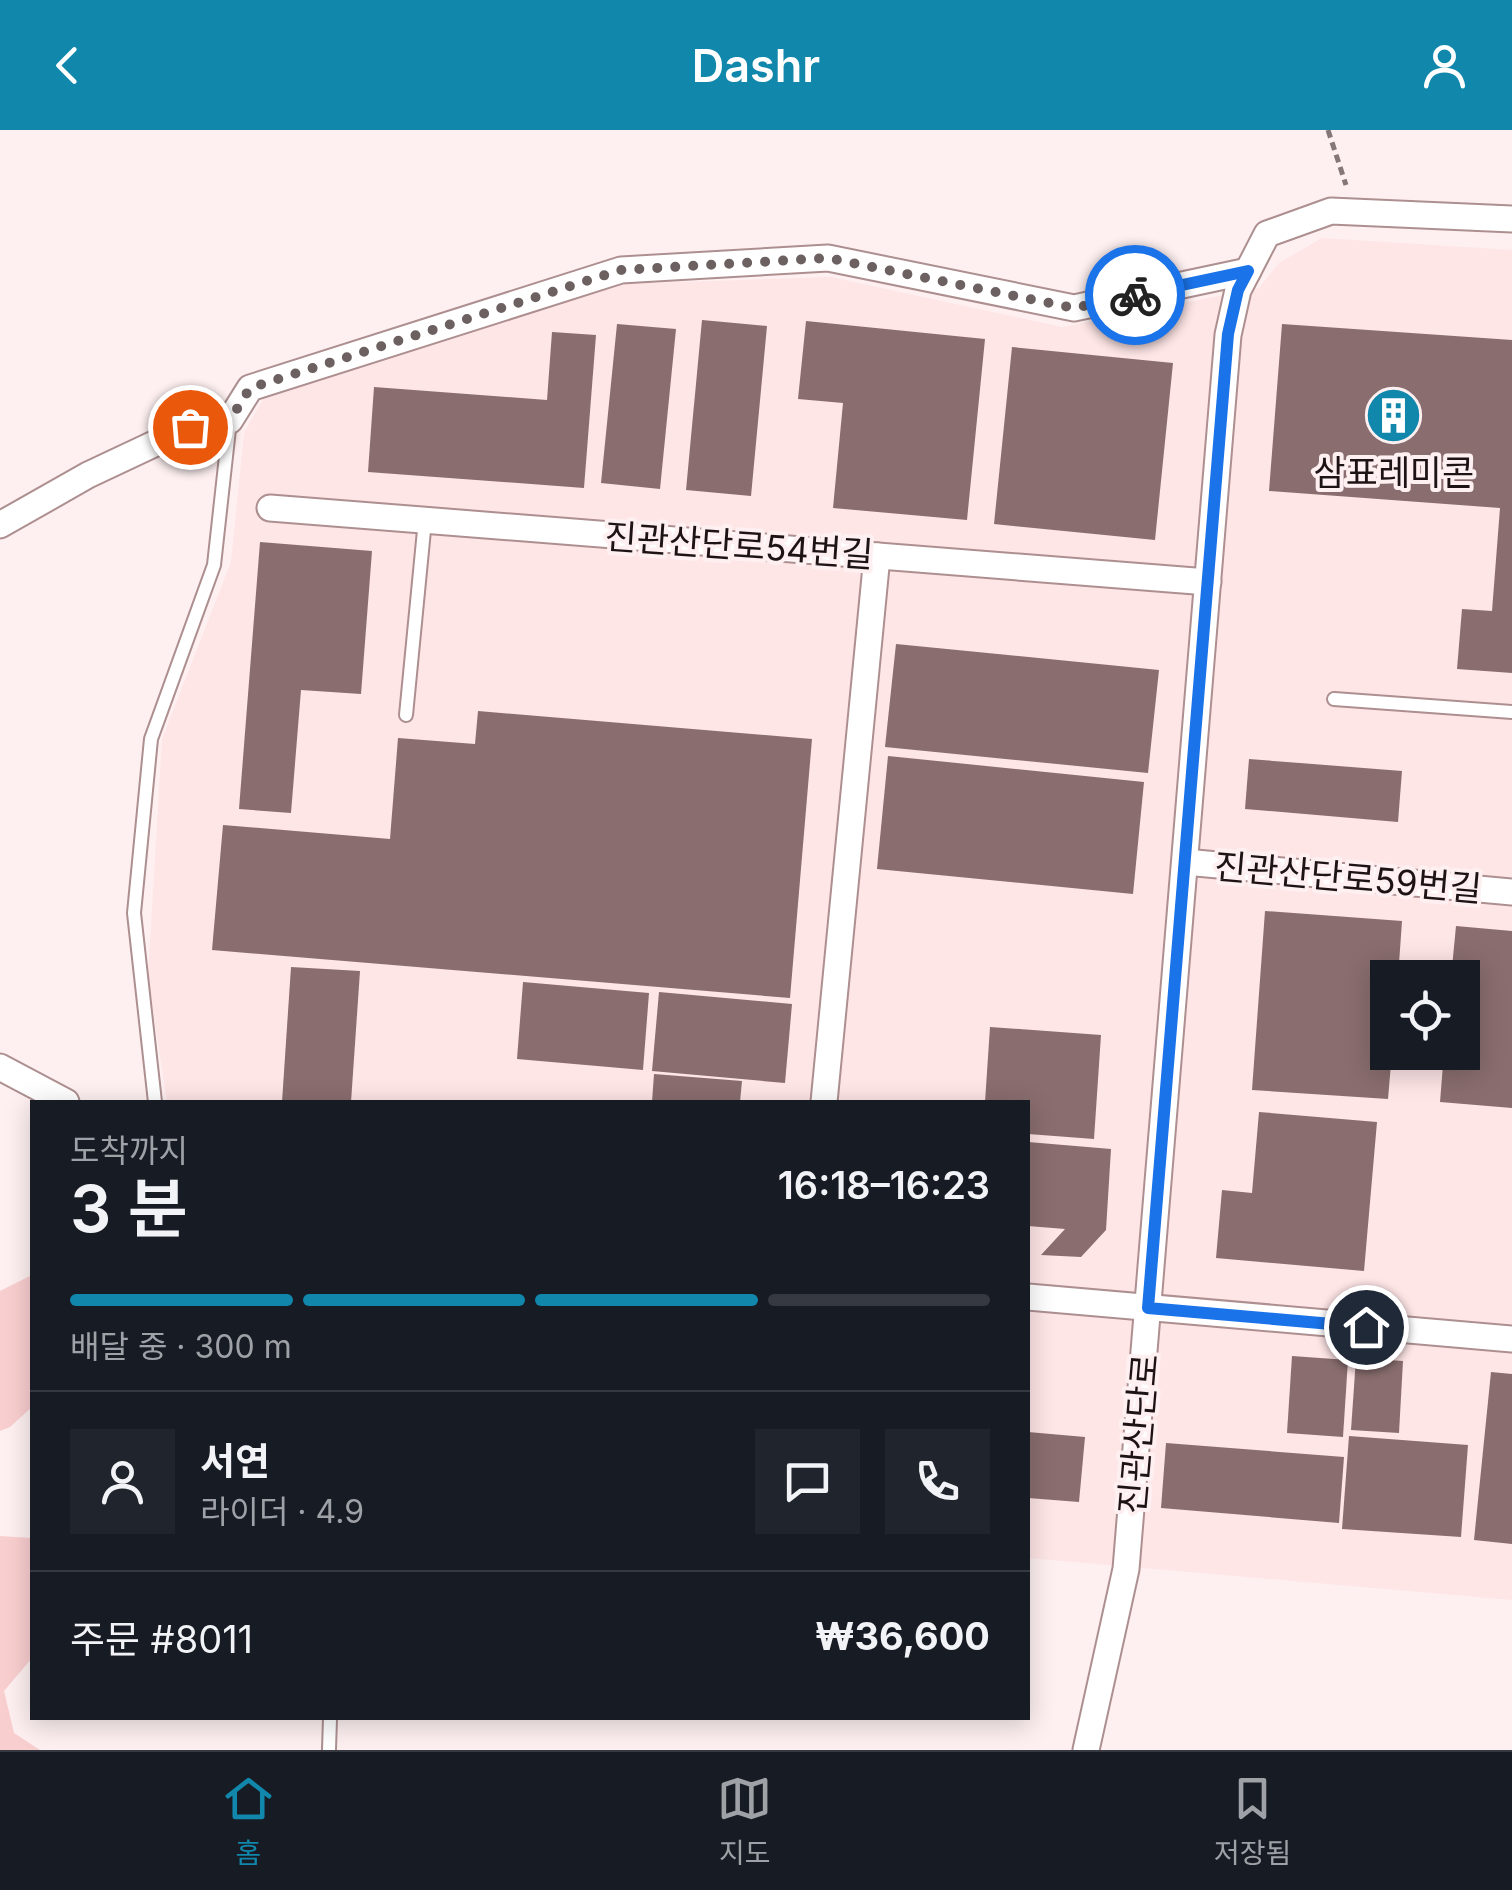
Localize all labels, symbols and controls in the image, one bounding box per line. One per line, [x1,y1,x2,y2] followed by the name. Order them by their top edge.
[40,38,95,93] icon: back
[692,38,820,93] text: Dashr
[1417,38,1472,93] icon: person
[1085,245,1185,345] courier
[1108,268,1163,323] icon: bike
[148,385,233,470] pin
[1364,386,1424,446] building icon: 삼표레미콘
[163,400,218,455] icon: bag
[1313,451,1475,493] place label: 삼표레미콘
[603,515,875,575] street label: 진관산단로54번길
[1212,844,1484,910] street label: 진관산단로59번길
[1370,960,1480,1070] map controls
[1370,960,1480,1070] button: locate
[70,1131,188,1170] text: 도착까지
[778,1162,990,1208] text: 16:18–16:23
[70,1169,188,1248] text: 3 분
[1324,1285,1409,1370] pin
[1339,1300,1394,1355] icon: home
[70,1327,292,1366] text: 배달 중 · 300 m
[1110,1352,1166,1516] street label: 진관산단로
[70,1429,175,1534] button: person
[755,1429,860,1534] button: chat
[885,1429,990,1534] button: phone
[200,1438,270,1484] text: 서연
[200,1492,364,1531] text: 라이더 · 4.9
[815,1613,990,1659] text: ₩36,600
[70,1616,253,1662] text: 주문 #8011
[221,1771,276,1871] tab: 홈
[717,1771,772,1871] tab: 지도
[1214,1771,1291,1871] tab: 저장됨

